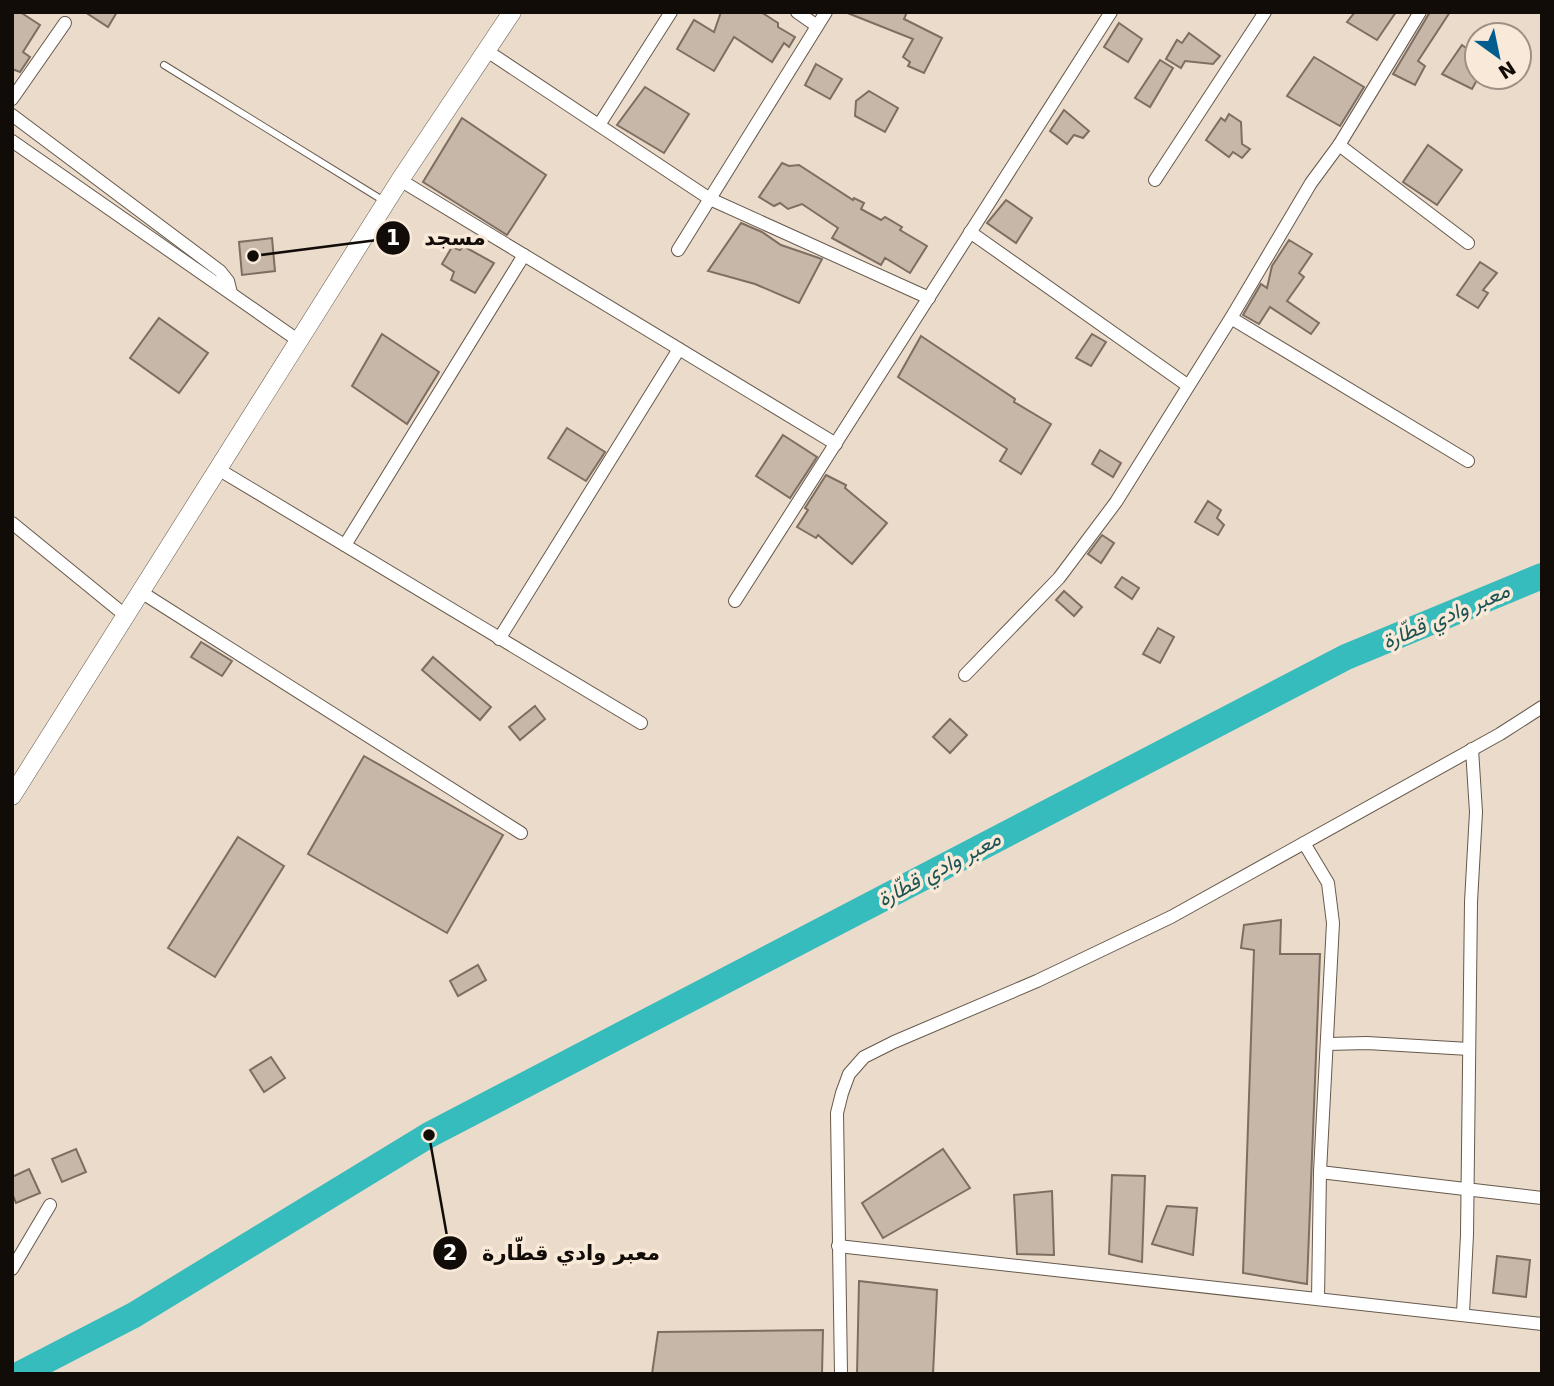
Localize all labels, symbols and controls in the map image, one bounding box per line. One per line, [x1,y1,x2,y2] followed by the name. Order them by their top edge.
[1463,21,1533,91] north arrow
[1495,57,1520,84] text: N
[375,217,500,259] callout: مسجد
[386,226,400,250] text: 1
[424,226,486,250] text: مسجد
[1379,578,1516,658] water label: معبر وادي قطّارة
[873,826,1008,916] water label: معبر وادي قطّارة
[433,1232,674,1274] callout: معبر وادي قطّارة
[482,1236,660,1266] text: معبر وادي قطّارة
[443,1241,457,1265] text: 2

